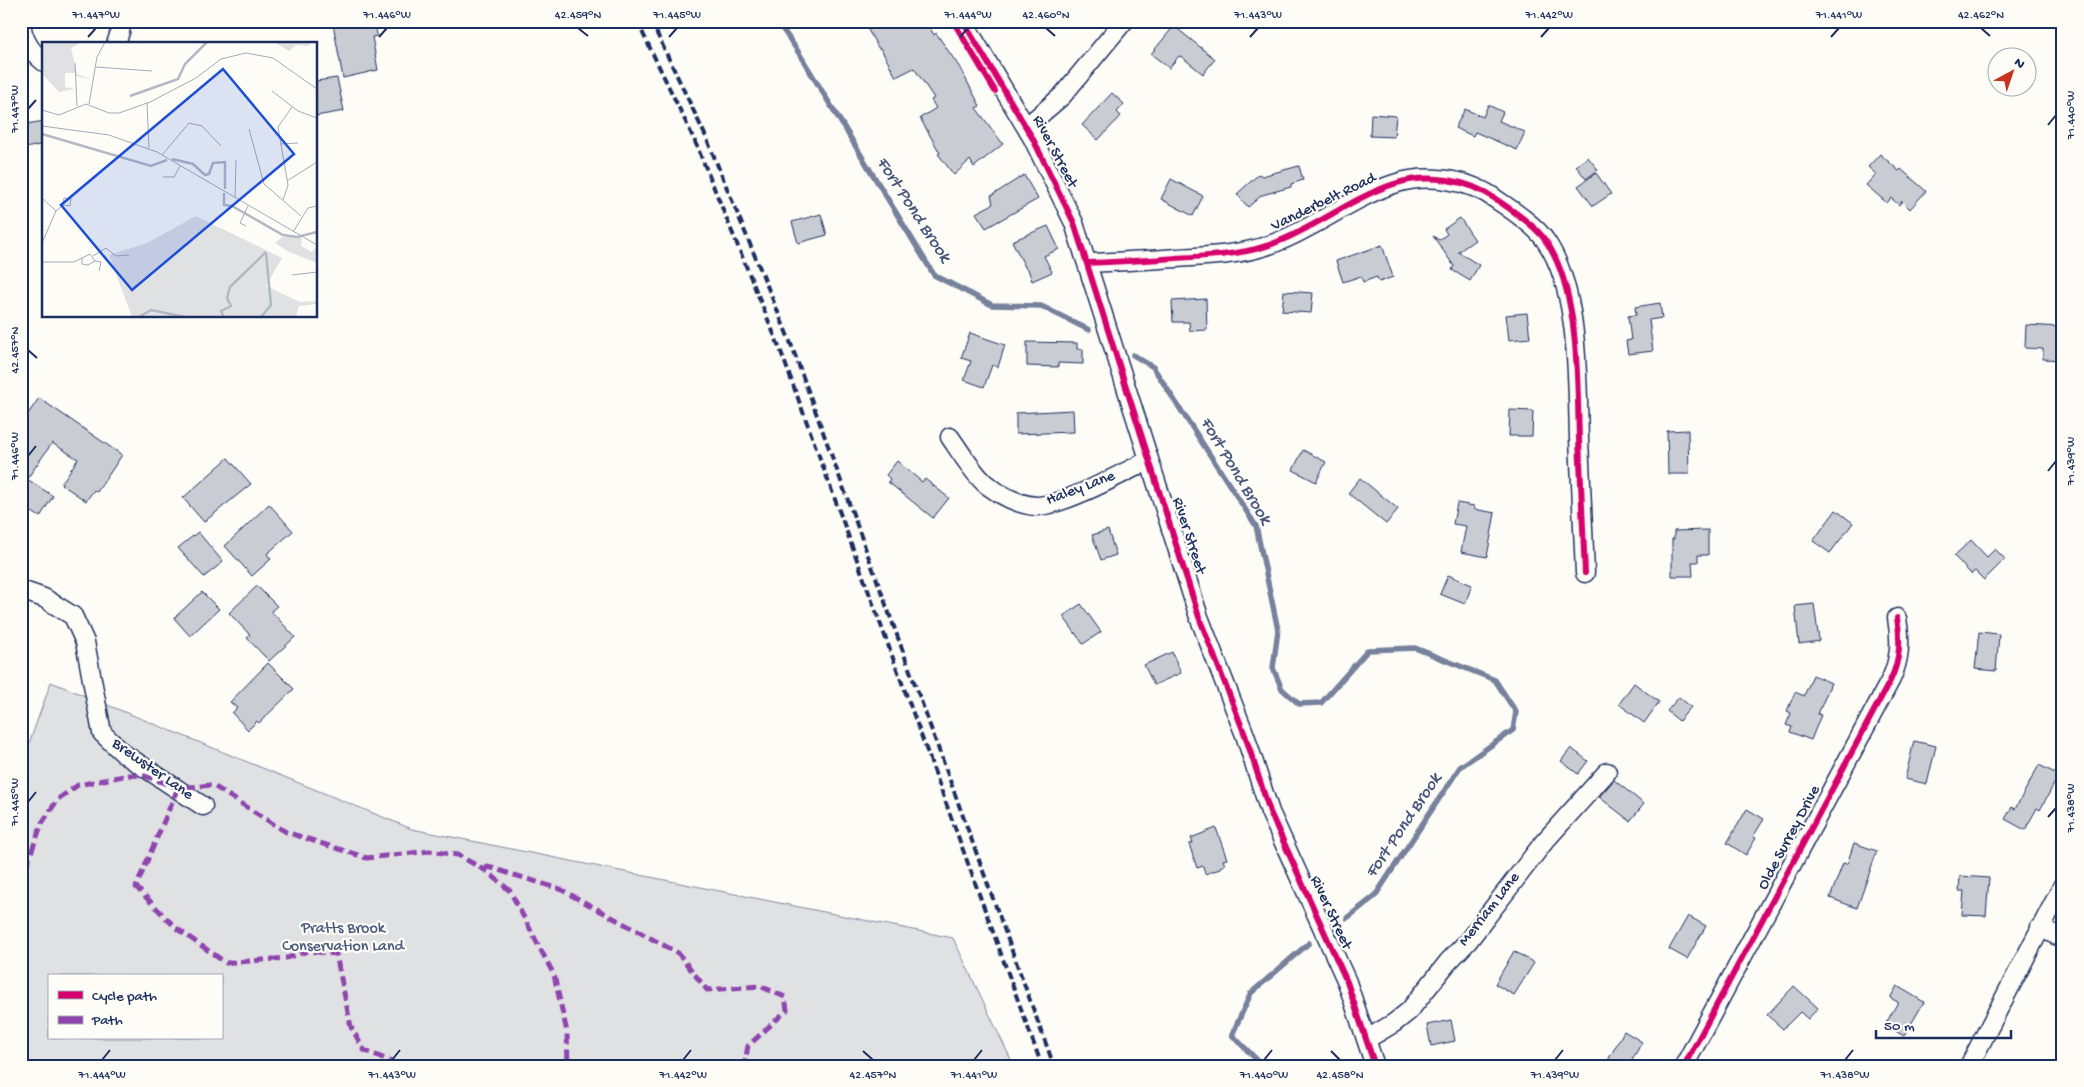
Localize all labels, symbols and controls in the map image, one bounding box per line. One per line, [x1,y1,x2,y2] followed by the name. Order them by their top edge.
[71,9,120,23] text: 71.447°W
[362,9,411,23] text: 71.446°W
[555,9,601,23] text: 42.459°N
[652,9,701,23] text: 71.445°W
[943,9,992,23] text: 71.444°W
[1022,9,1070,23] text: 42.460°N
[1233,9,1282,23] text: 71.443°W
[1524,9,1573,23] text: 71.442°W
[1815,9,1862,23] text: 71.441°W
[1958,9,2004,23] text: 42.462°N
[42,42,318,318] inset map
[1986,48,2036,98] north arrow
[2010,55,2028,73] text: N
[9,85,23,134] text: 71.447°W
[2065,91,2079,140] text: 71.440°W
[1027,113,1082,193] street label: River Street
[871,153,956,268] water label: Fort Pond Brook
[1268,169,1381,237] street label: Vanderbelt Road
[9,326,23,373] text: 42.457°N
[1195,414,1276,530] water label: Fort Pond Brook
[9,432,23,481] text: 71.446°W
[2065,437,2079,486] text: 71.439°W
[1044,467,1119,511] street label: Haley Lane
[1167,495,1210,578] street label: River Street
[107,734,197,806] street label: Brewster Lane
[1361,768,1448,882] water label: Fort Pond Brook
[9,778,23,827] text: 71.445°W
[1754,782,1826,894] street label: Olde Surrey Drive
[2065,784,2079,833] text: 71.438°W
[1455,869,1525,951] street label: Merriam Lane
[1305,873,1356,954] street label: River Street
[282,920,405,957] park label: Pratts Brook Conservation Land
[48,974,222,1040] legend
[92,988,157,1006] text: Cycle path
[1876,1007,2012,1039] scale bar
[91,1012,123,1030] text: Path
[1884,1018,1915,1036] text: 50 m
[77,1069,126,1083] text: 71.444°W
[367,1069,416,1083] text: 71.443°W
[658,1069,707,1083] text: 71.442°W
[850,1069,897,1083] text: 42.457°N
[950,1069,997,1083] text: 71.441°W
[1239,1069,1288,1083] text: 71.440°W
[1316,1069,1364,1083] text: 42.458°N
[1530,1069,1579,1083] text: 71.439°W
[1820,1069,1869,1083] text: 71.438°W

